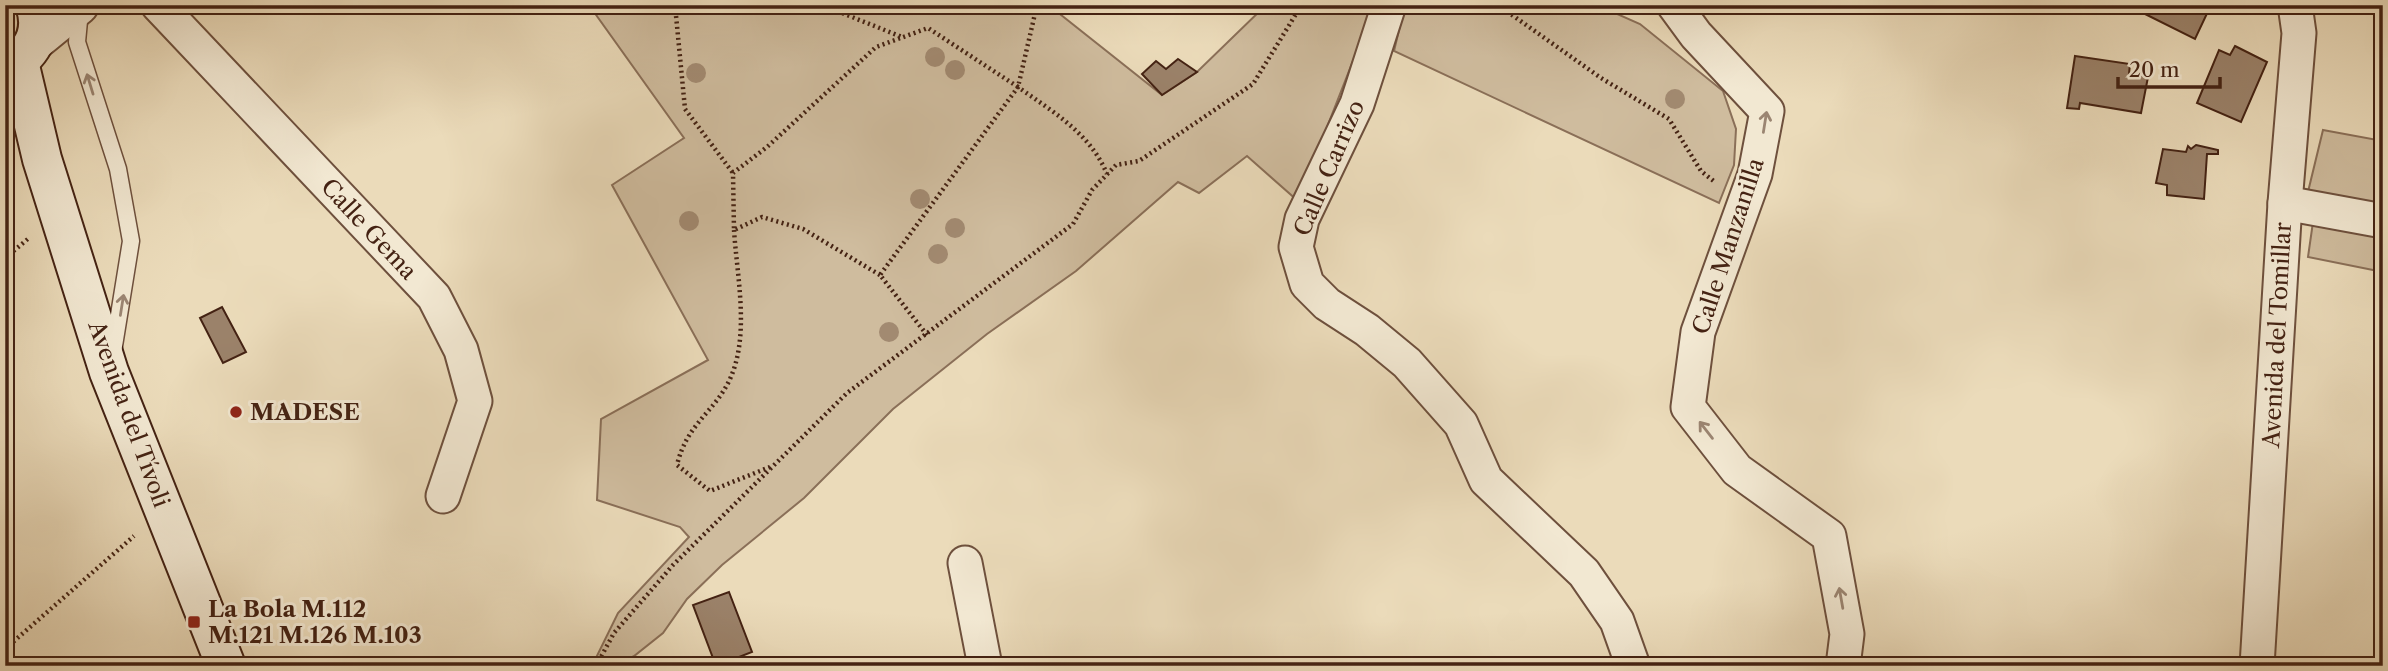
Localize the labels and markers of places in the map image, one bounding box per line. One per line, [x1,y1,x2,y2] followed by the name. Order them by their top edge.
[250,398,360,426] place label: MADESE
[228,404,244,420] marker: MADESE
[208,595,422,649] place label: La Bola M.112 M.121 M.126 M.103
[186,614,202,630] marker: La Bola M.112 M.121 M.126 M.103

